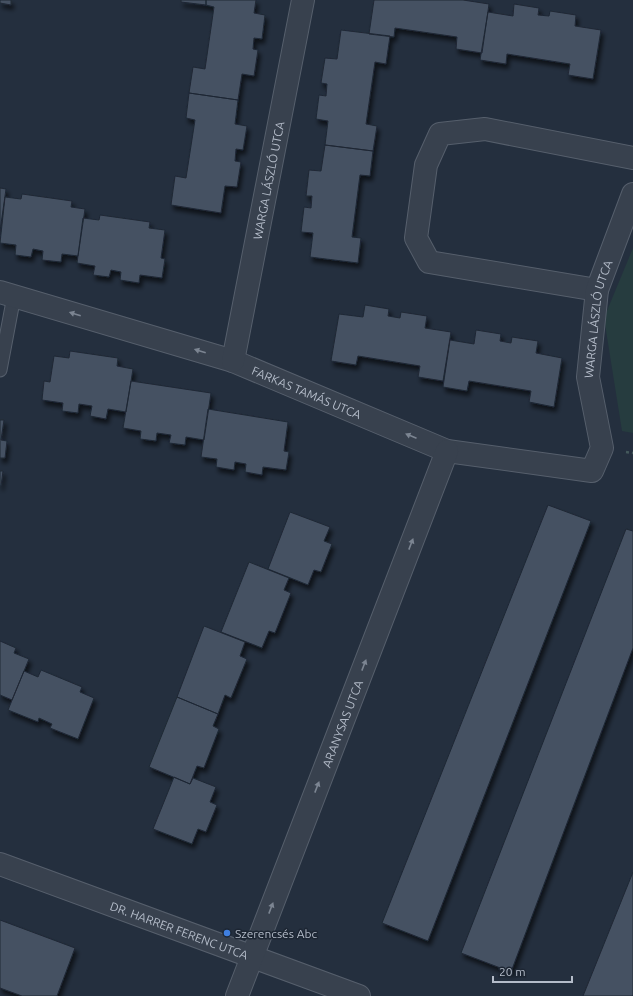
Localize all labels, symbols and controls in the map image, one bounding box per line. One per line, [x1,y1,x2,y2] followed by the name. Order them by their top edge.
[250,120,286,241] street label: WARGA LÁSZLÓ UTCA
[581,258,614,379] street label: WARGA LÁSZLÓ UTCA
[69,311,81,317] one-way arrow
[193,348,205,354] one-way arrow
[250,363,364,421] street label: FARKAS TAMÁS UTCA
[406,433,417,439] one-way arrow
[409,538,415,550] one-way arrow
[362,659,368,671] one-way arrow
[319,678,365,769] street label: ARANYSAS UTCA
[315,780,321,792] one-way arrow
[108,899,250,961] street label: DR. HARRER FERENC UTCA
[268,902,274,914] one-way arrow
[235,927,318,940] place label: Szerencsés Abc
[222,928,232,938] marker: Szerencsés Abc
[493,958,572,984] scale bar
[499,965,526,978] text: 20 m

